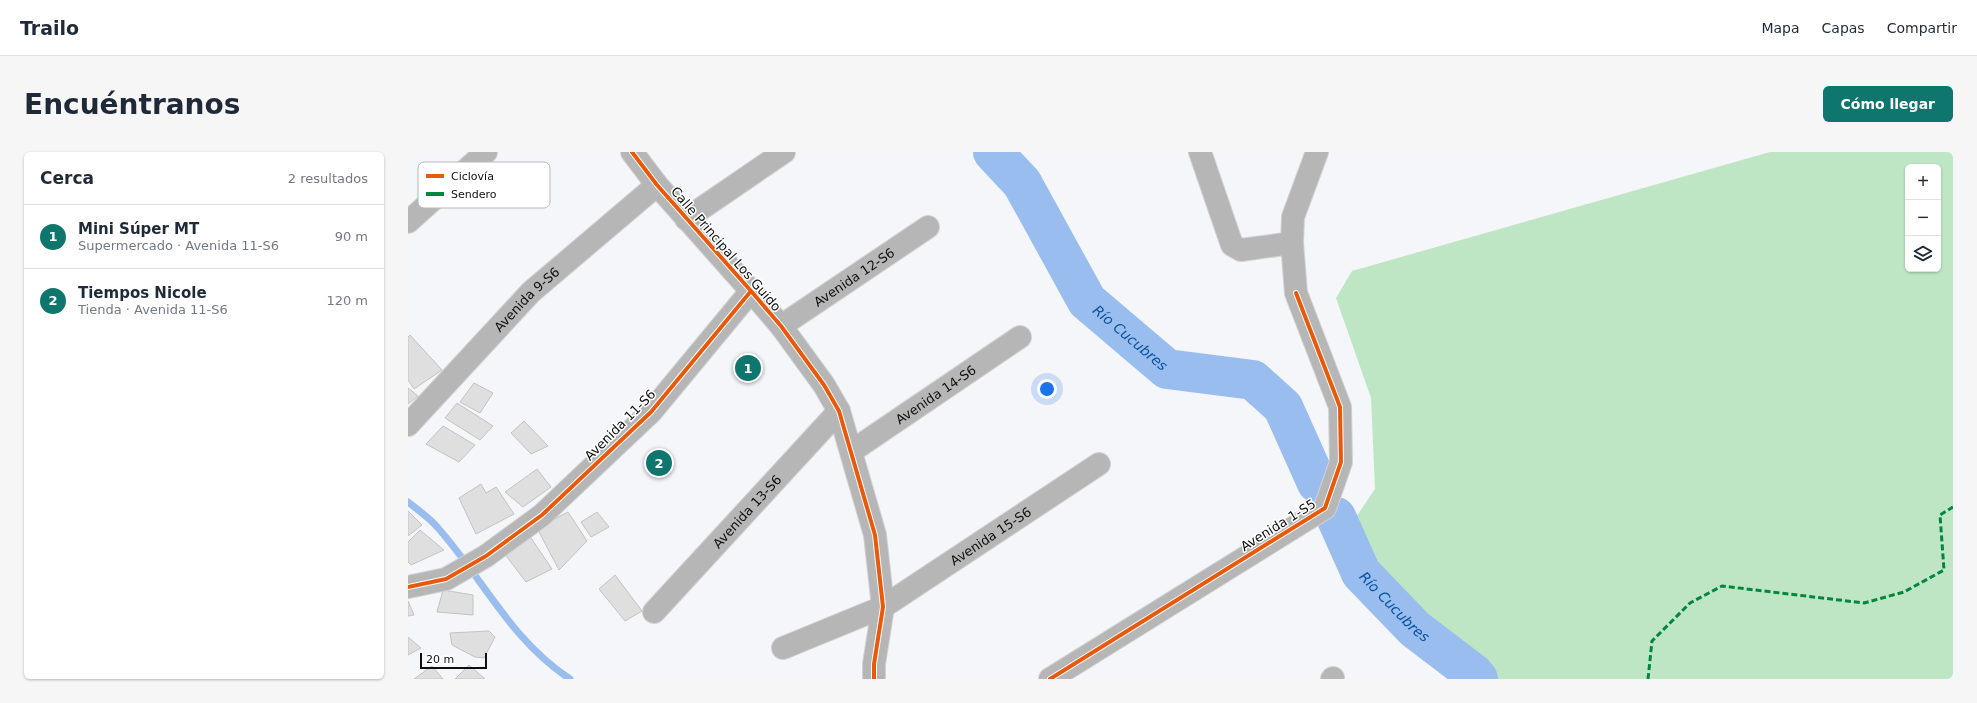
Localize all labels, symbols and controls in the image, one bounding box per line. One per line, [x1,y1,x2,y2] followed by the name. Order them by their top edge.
[20,17,79,39] text: Trailo
[1761,20,1800,36] text: Mapa
[1822,20,1865,36] text: Capas
[1887,20,1957,36] text: Compartir
[1823,86,1953,122] button: Cómo llegar
[24,88,240,121] text: Encuéntranos
[418,162,550,208] legend
[1905,164,1941,272] map controls
[1905,164,1941,200] button: +
[40,168,94,188] text: Cerca
[451,170,494,183] text: Ciclovía
[288,171,368,186] text: 2 resultados
[668,184,784,314] street label: Calle Principal Los Guido
[451,188,497,201] text: Sendero
[1905,200,1941,236] button: −
[78,220,199,238] text: Mini Súper MT
[48,229,58,244] text: 1
[335,229,368,244] text: 90 m
[1905,236,1941,272] button: layers
[78,238,279,253] text: Supermercado · Avenida 11-S6
[811,244,897,309] street label: Avenida 12-S6
[491,264,562,335] street label: Avenida 9-S6
[78,284,207,302] text: Tiempos Nicole
[48,293,58,308] text: 2
[326,293,368,308] text: 120 m
[78,302,228,317] text: Tienda · Avenida 11-S6
[1090,302,1171,374] water label: Río Cucubres
[735,353,761,383] pin: 1
[893,362,979,427] street label: Avenida 14-S6
[1037,379,1057,399] your location
[582,387,658,463] street label: Avenida 11-S6
[646,448,672,478] pin: 2
[709,472,784,551] street label: Avenida 13-S6
[1238,496,1318,554] street label: Avenida 1-S5
[947,504,1034,568] street label: Avenida 15-S6
[1356,568,1433,645] water label: Río Cucubres
[420,651,487,670] scale bar
[426,653,454,666] text: 20 m

